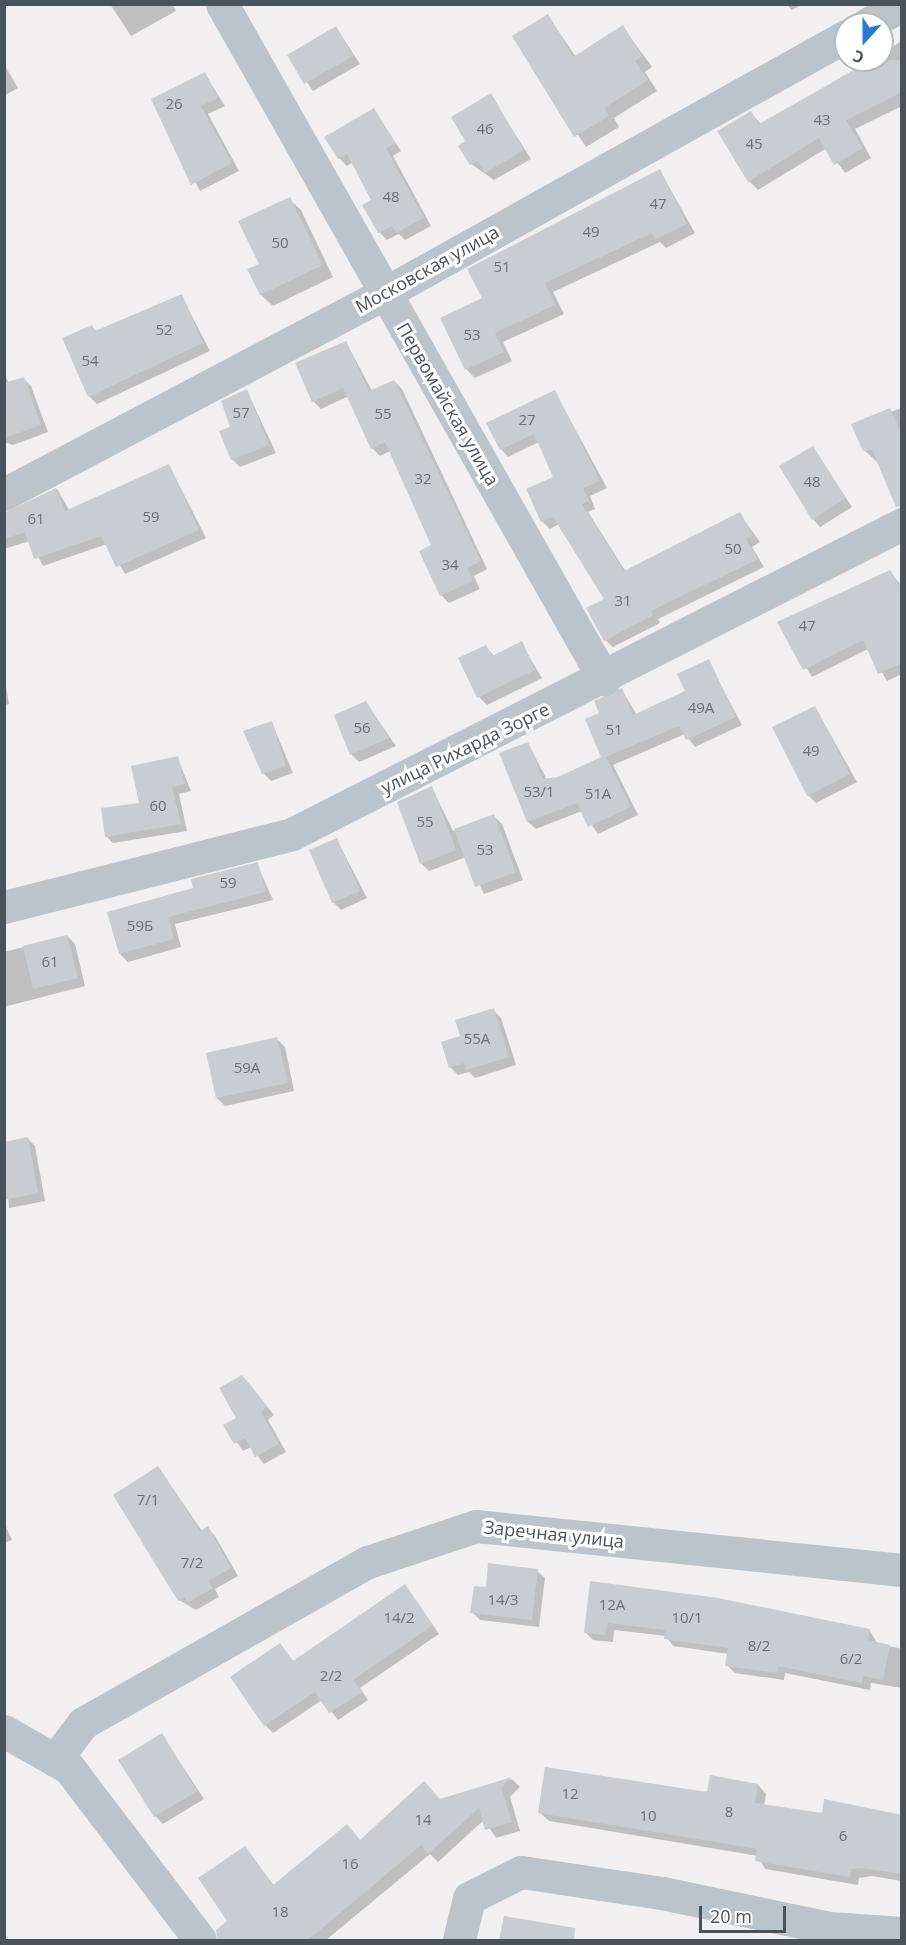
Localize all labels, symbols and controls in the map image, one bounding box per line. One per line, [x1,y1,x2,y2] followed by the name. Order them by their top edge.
[834,12,894,72] north arrow
[850,45,867,69] text: С
[165,95,183,113] house number: 26
[813,111,831,129] house number: 43
[476,120,494,138] house number: 46
[745,135,763,153] house number: 45
[382,188,400,206] house number: 48
[649,195,667,213] house number: 47
[351,221,503,317] street label: Московская улица
[582,223,600,241] house number: 49
[271,234,289,252] house number: 50
[493,258,511,276] house number: 51
[392,319,504,489] street label: Первомайская улица
[155,321,173,339] house number: 52
[463,326,481,344] house number: 53
[81,352,99,370] house number: 54
[232,404,250,422] house number: 57
[374,405,392,423] house number: 55
[518,411,536,429] house number: 27
[414,470,432,488] house number: 32
[803,473,821,491] house number: 48
[142,508,160,526] house number: 59
[27,510,45,528] house number: 61
[724,540,742,558] house number: 50
[441,556,459,574] house number: 34
[614,592,632,610] house number: 31
[798,617,816,635] house number: 47
[377,698,553,798] street label: улица Рихарда Зорге
[688,699,714,717] house number: 49А
[353,719,371,737] house number: 56
[605,721,623,739] house number: 51
[802,742,820,760] house number: 49
[523,783,555,801] house number: 53/1
[585,785,611,803] house number: 51А
[149,797,167,815] house number: 60
[416,813,434,831] house number: 55
[476,841,494,859] house number: 53
[219,874,237,892] house number: 59
[127,917,153,935] house number: 59Б
[41,953,59,971] house number: 61
[464,1030,490,1048] house number: 55А
[234,1059,260,1077] house number: 59А
[137,1491,159,1509] house number: 7/1
[483,1516,625,1552] street label: Заречная улица
[181,1554,203,1572] house number: 7/2
[487,1591,519,1609] house number: 14/3
[599,1596,625,1614] house number: 12А
[383,1609,415,1627] house number: 14/2
[671,1609,703,1627] house number: 10/1
[748,1637,770,1655] house number: 8/2
[840,1650,862,1668] house number: 6/2
[320,1667,342,1685] house number: 2/2
[561,1785,579,1803] house number: 12
[725,1803,733,1821] house number: 8
[639,1807,657,1825] house number: 10
[414,1811,432,1829] house number: 14
[839,1827,847,1845] house number: 6
[341,1855,359,1873] house number: 16
[702,1894,789,1932] scale bar
[271,1903,289,1921] house number: 18
[710,1904,752,1928] text: 20 m

